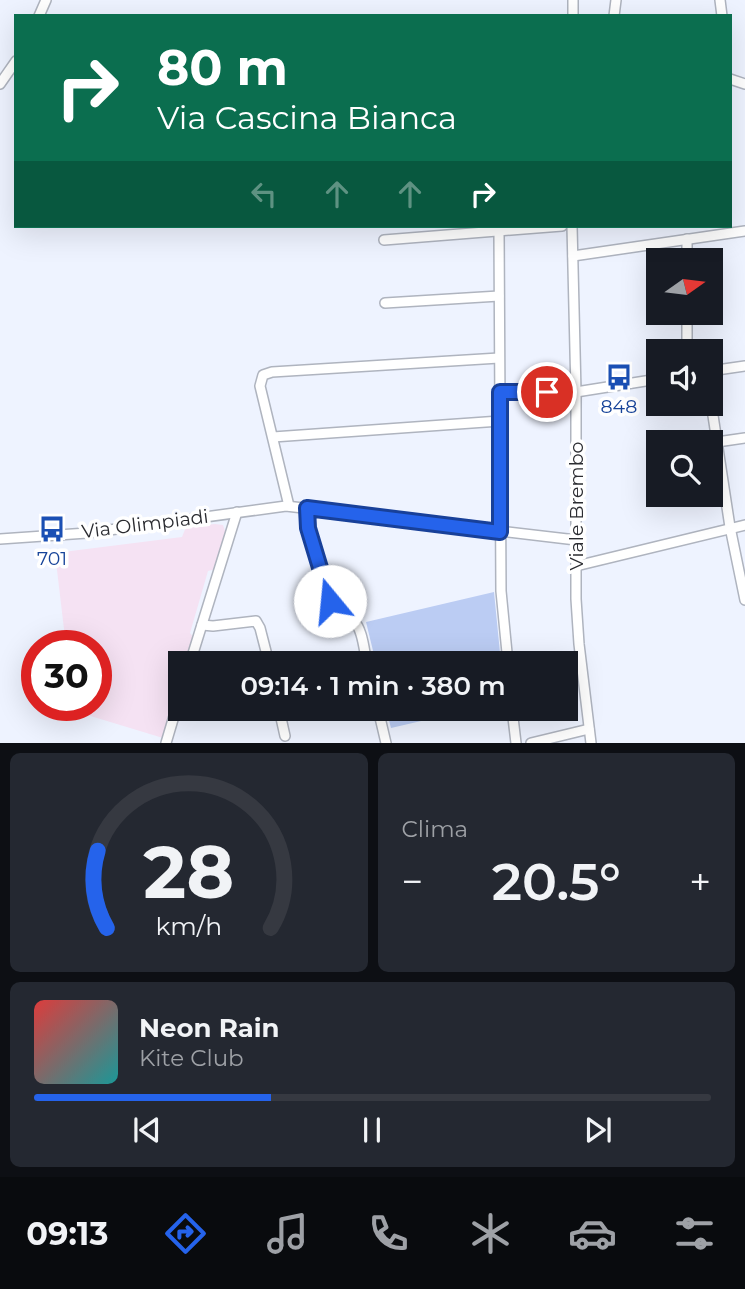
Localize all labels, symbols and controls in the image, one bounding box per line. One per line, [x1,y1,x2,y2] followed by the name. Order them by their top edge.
[157,38,288,97] text: 80 m
[42,42,133,133] icon: right
[157,98,457,137] text: Via Cascina Bianca
[245,175,283,213] icon: left
[318,175,356,213] icon: ahead
[391,175,429,213] icon: ahead
[464,175,502,213] icon: right
[646,248,723,326] north arrow
[646,248,723,507] map controls
[646,339,723,416] button: sound
[517,362,577,422] pin
[604,362,634,392] bus stop icon: 848
[528,373,566,411] icon: arrive
[601,395,638,418] place label: 848
[646,430,723,507] button: search
[565,441,588,570] street label: Viale Brembo
[80,505,210,543] street label: Via Olimpiadi
[37,514,67,544] bus stop icon: 701
[37,547,67,570] place label: 701
[293,564,367,638] position arrow
[21,630,112,721] speed limit sign: 30
[240,670,506,702] text: 09:14 · 1 min · 380 m
[402,815,468,843] text: Clima
[143,829,234,917] text: 28
[492,850,621,913] text: 20.5°
[402,858,423,905] text: −
[689,858,711,905] text: +
[155,911,222,941] text: km/h
[139,1012,280,1044] text: Neon Rain
[139,1044,244,1072] text: Kite Club
[128,1111,166,1149] icon: previous
[353,1111,391,1149] icon: pause
[579,1111,617,1149] icon: next
[161,1209,210,1258] icon: directions
[263,1209,312,1258] icon: music
[364,1209,413,1258] icon: phone
[466,1209,515,1258] icon: climate
[568,1209,617,1258] icon: car
[670,1209,719,1258] icon: filters
[26,1214,108,1253] text: 09:13

